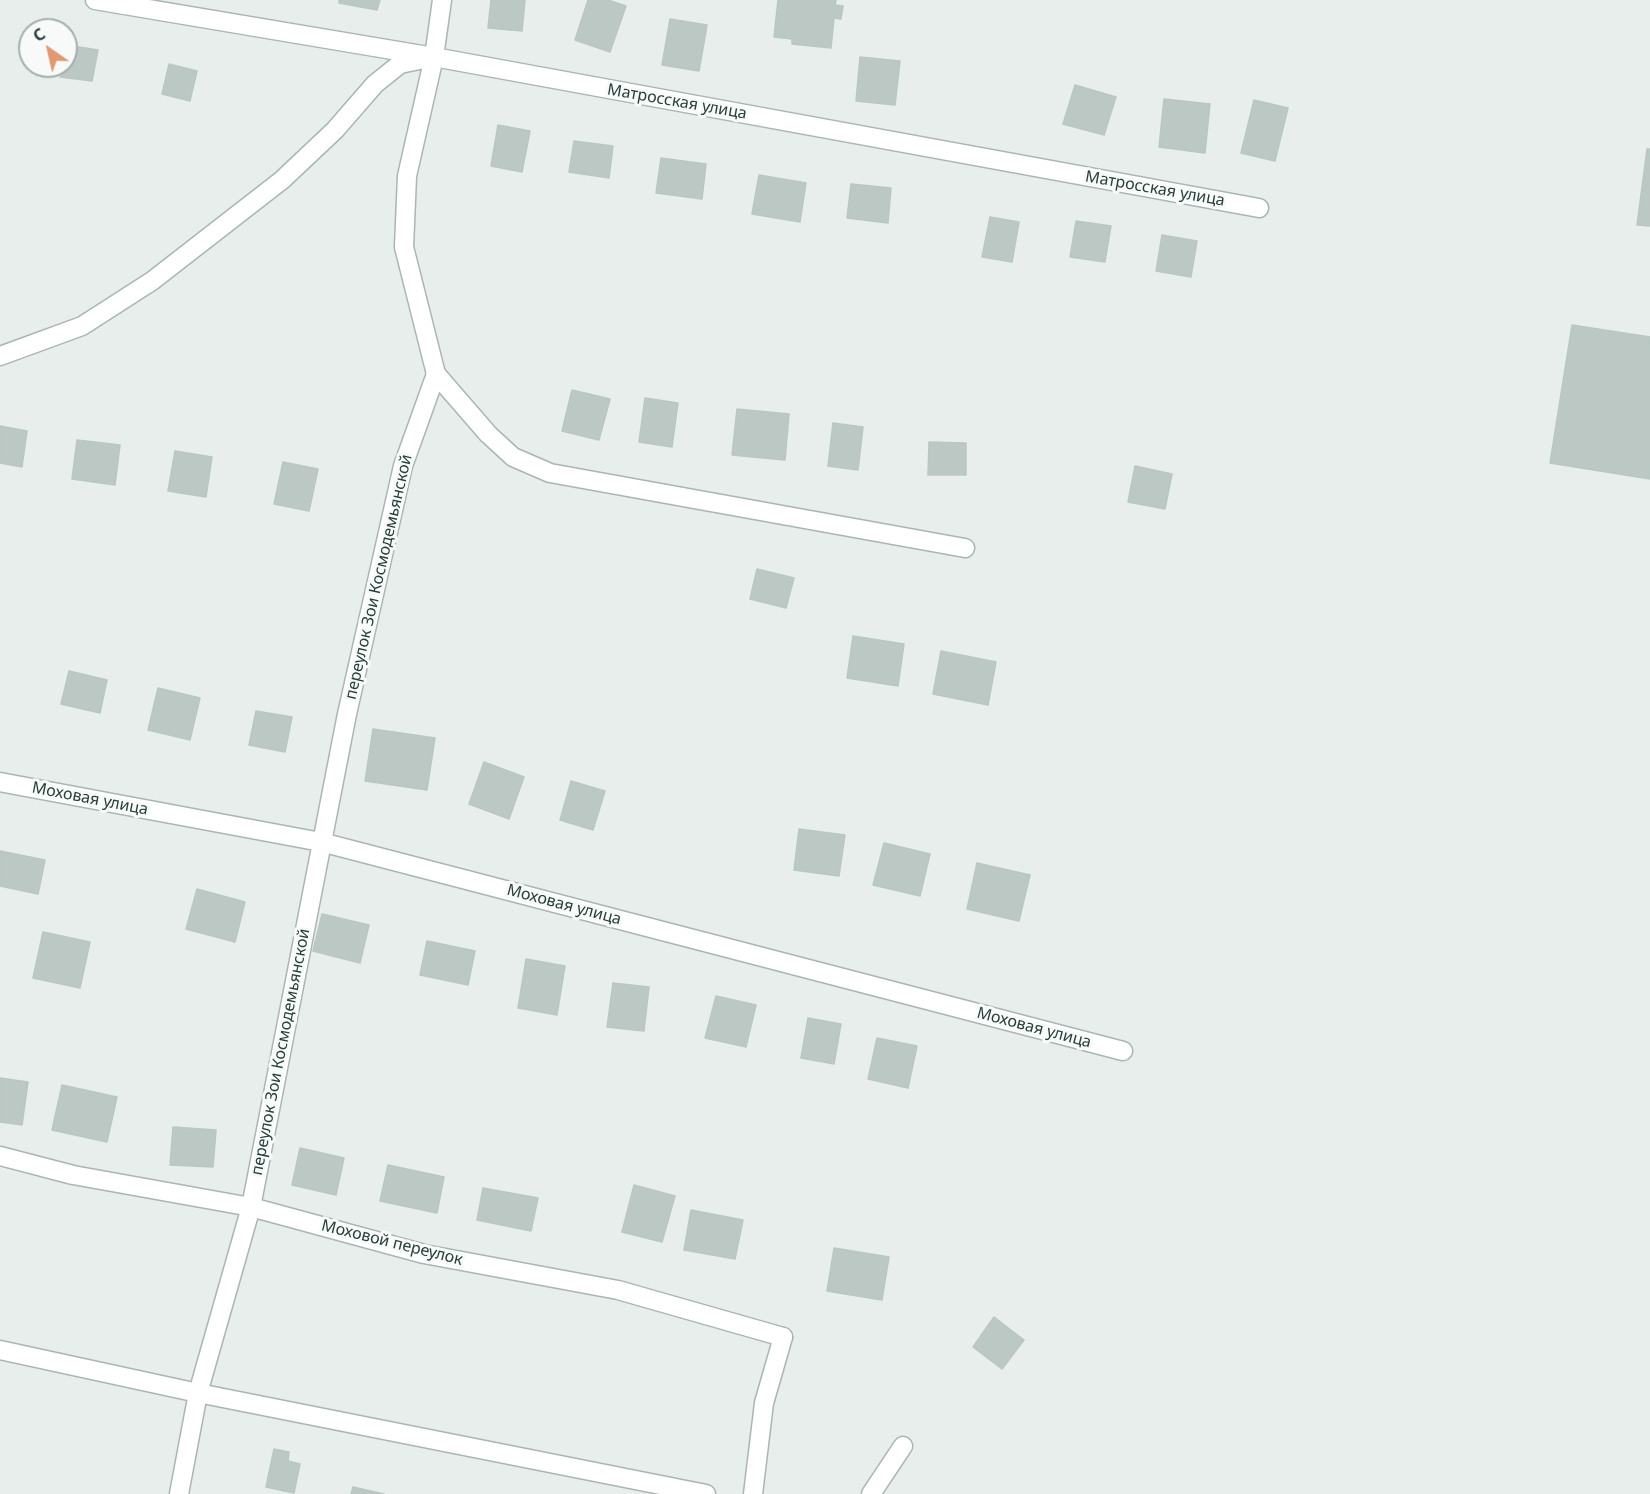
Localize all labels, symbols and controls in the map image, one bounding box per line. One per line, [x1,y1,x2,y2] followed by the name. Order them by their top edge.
[18,18,78,78] north arrow
[29,23,49,47] text: С
[606,80,748,124] street label: Матросская улица
[1084,167,1226,211] street label: Матросская улица
[341,453,417,701] street label: переулок Зои Космодемьянской
[30,778,150,820] street label: Моховая улица
[505,880,623,930] street label: Моховая улица
[248,927,314,1177] street label: переулок Зои Космодемьянской
[975,1003,1093,1053] street label: Моховая улица
[319,1216,465,1270] street label: Моховой переулок

